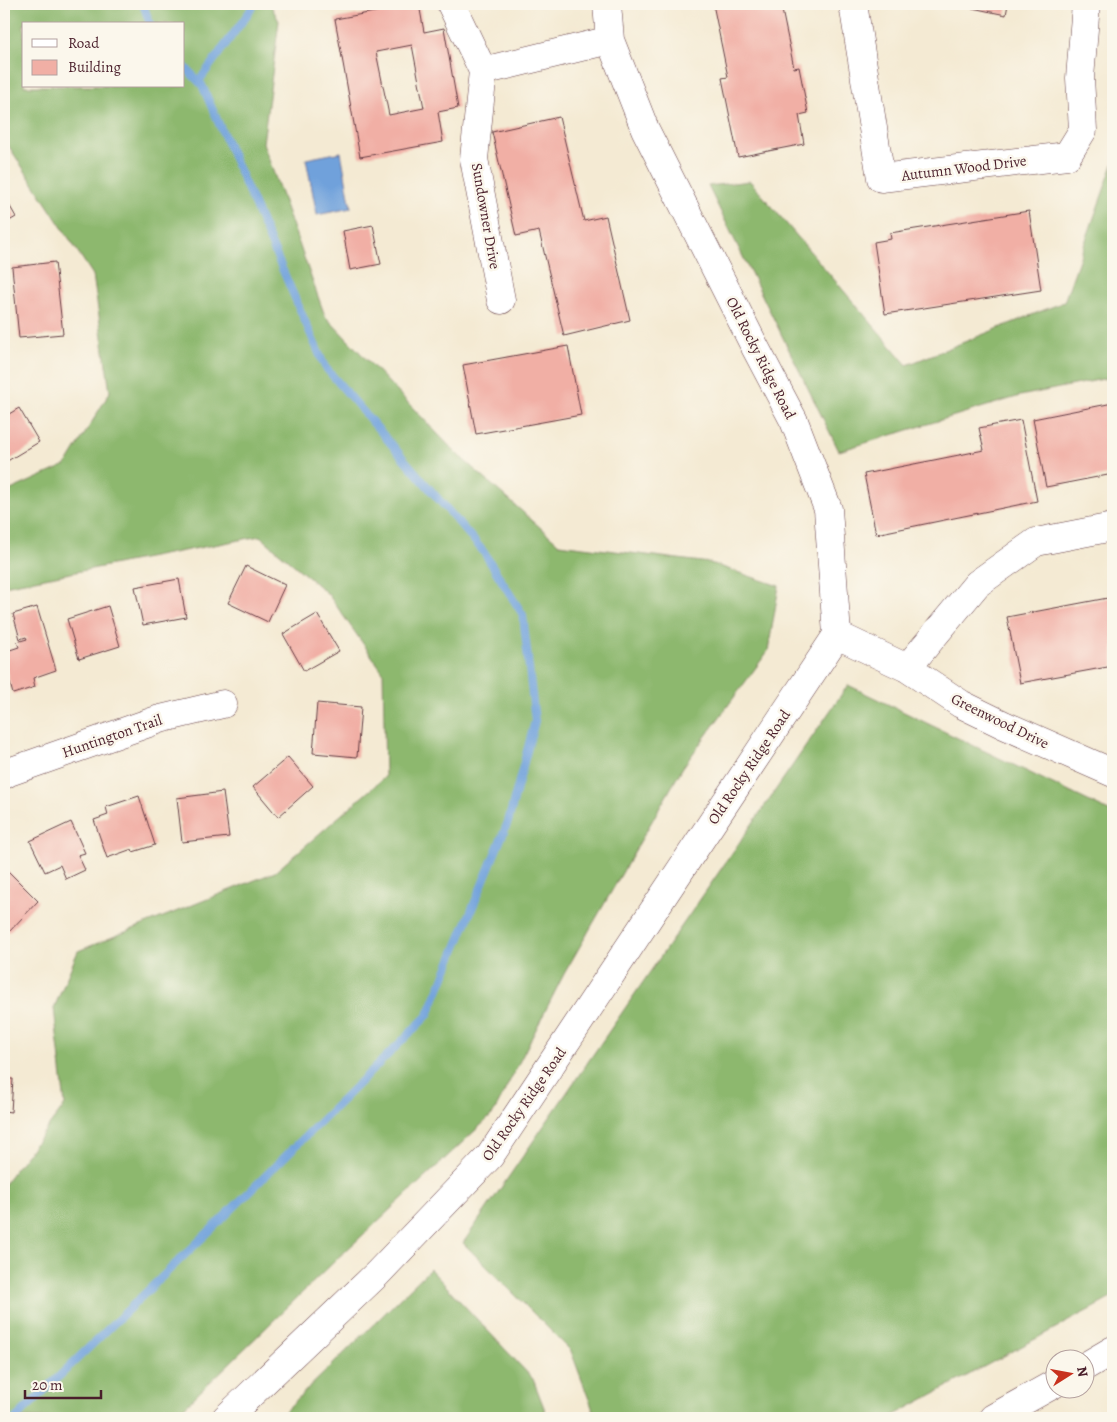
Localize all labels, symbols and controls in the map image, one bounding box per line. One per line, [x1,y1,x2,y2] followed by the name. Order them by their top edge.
[22,22,185,88] legend
[68,33,100,53] text: Road
[68,57,121,77] text: Building
[899,150,1028,186] street label: Autumn Wood Drive
[467,161,505,271] street label: Sundowner Drive
[722,294,801,423] street label: Old Rocky Ridge Road
[948,689,1053,753] street label: Greenwood Drive
[703,705,795,828] street label: Old Rocky Ridge Road
[59,709,165,762] street label: Huntington Trail
[477,1042,571,1165] street label: Old Rocky Ridge Road
[1044,1350,1094,1400] north arrow
[1072,1365,1093,1378] text: N
[25,1367,101,1399] scale bar
[32,1375,63,1395] text: 20 m

